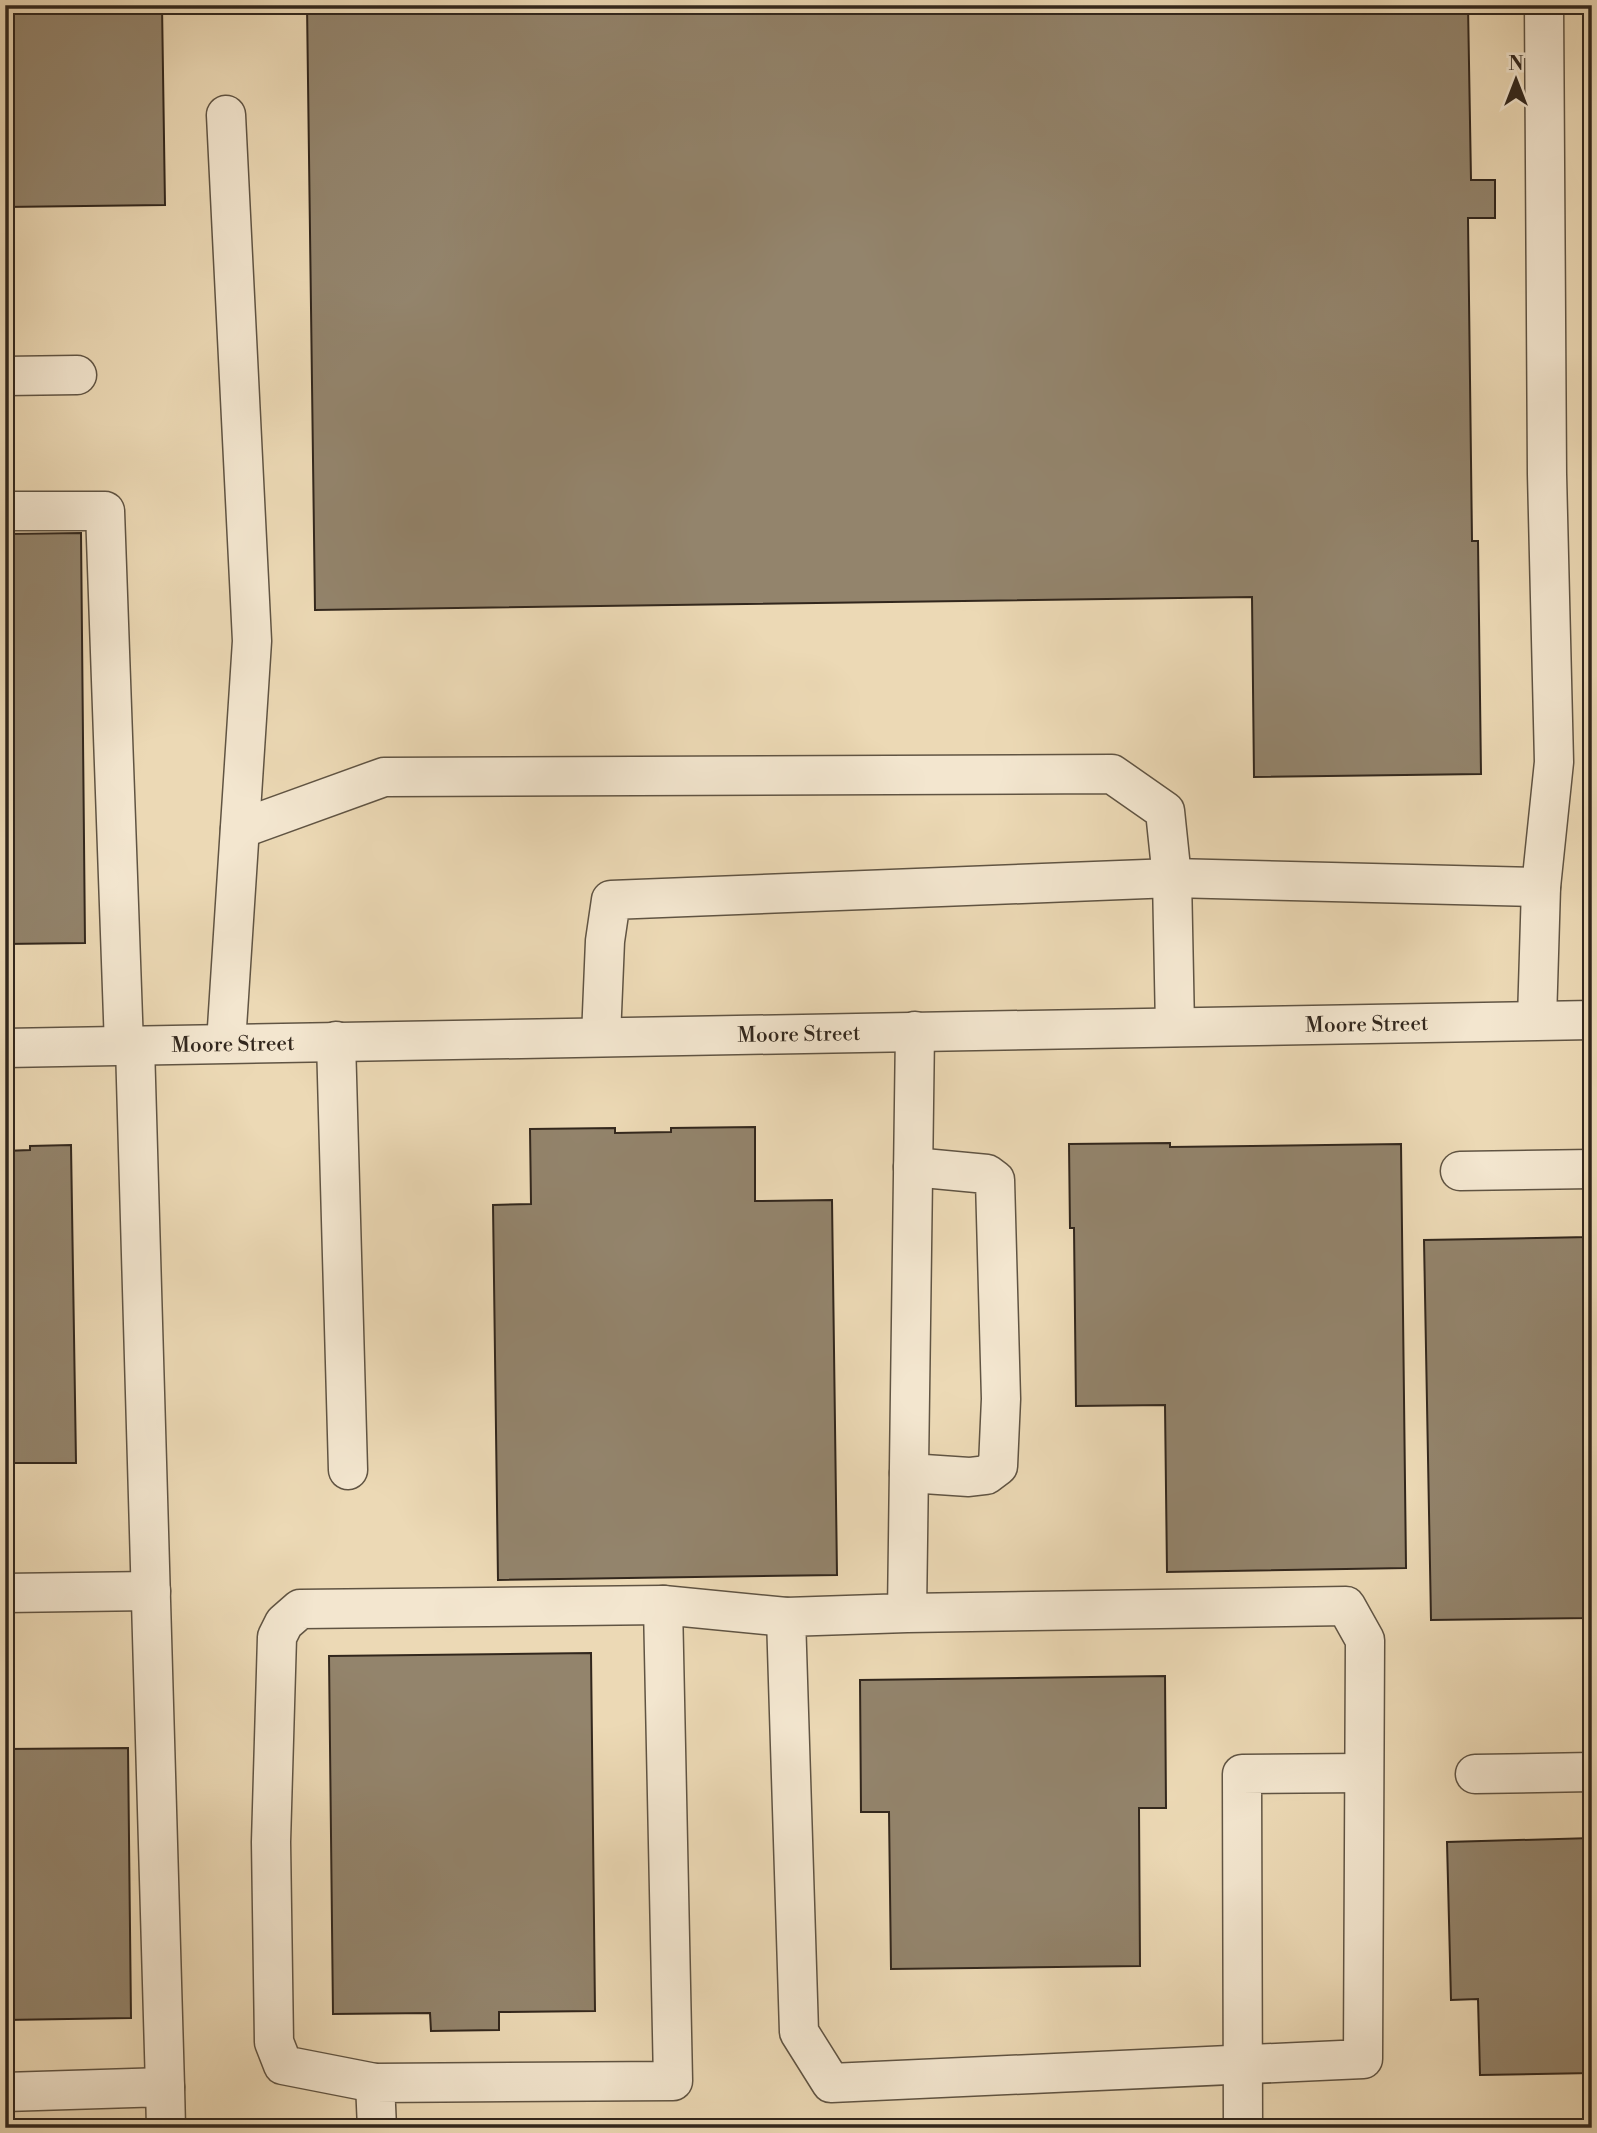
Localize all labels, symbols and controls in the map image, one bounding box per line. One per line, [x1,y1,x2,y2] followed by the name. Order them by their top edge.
[1482,46,1552,116] north arrow
[1508,52,1524,76] text: N
[1305,1011,1429,1039] street label: Moore Street
[737,1021,861,1049] street label: Moore Street
[171,1031,295,1059] street label: Moore Street

